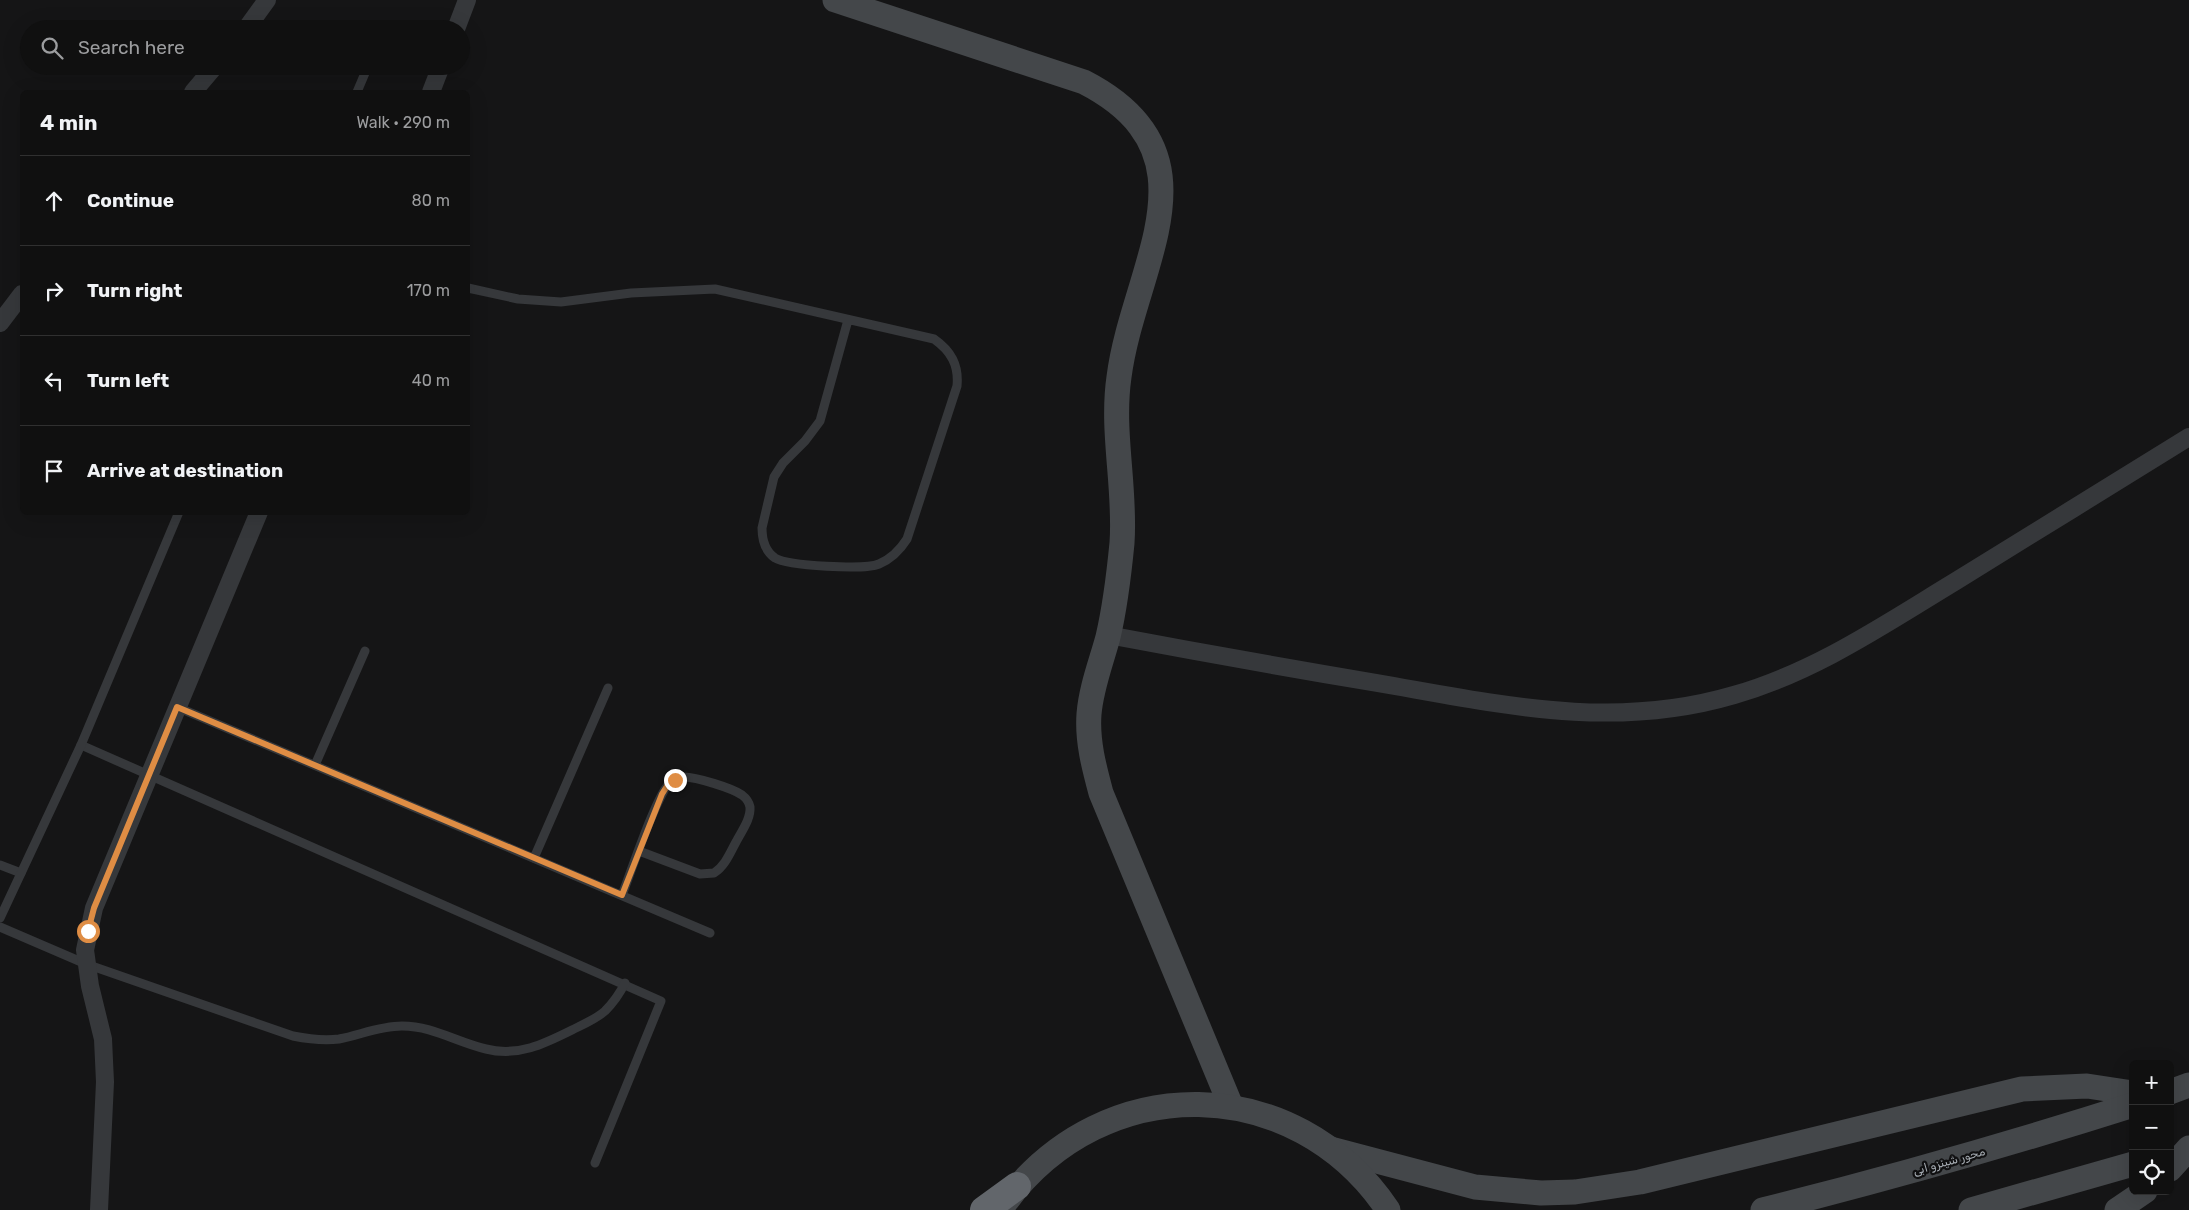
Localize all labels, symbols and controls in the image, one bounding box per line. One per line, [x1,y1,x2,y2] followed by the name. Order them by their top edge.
[20,20,470,75] search box
[38,34,66,62] icon: search
[78,36,185,59] text: Search here
[40,110,98,135] text: 4 min
[356,113,450,132] text: Walk · 290 m
[40,187,68,215] icon: ahead
[87,189,174,212] text: Continue
[412,191,450,210] text: 80 m
[40,277,68,305] icon: right
[87,279,182,302] text: Turn right
[407,281,450,300] text: 170 m
[40,367,68,395] icon: left
[87,369,169,392] text: Turn left
[412,371,450,390] text: 40 m
[40,457,68,485] icon: arrive
[87,459,283,482] text: Arrive at destination
[664,769,687,792] route end
[77,920,100,943] route start
[2129,1060,2174,1195] map controls
[2129,1060,2174,1105] button: +
[2129,1105,2174,1150] button: −
[1911,1144,1987,1179] street label: محور شينزو ابى
[2129,1150,2174,1195] button: locate

